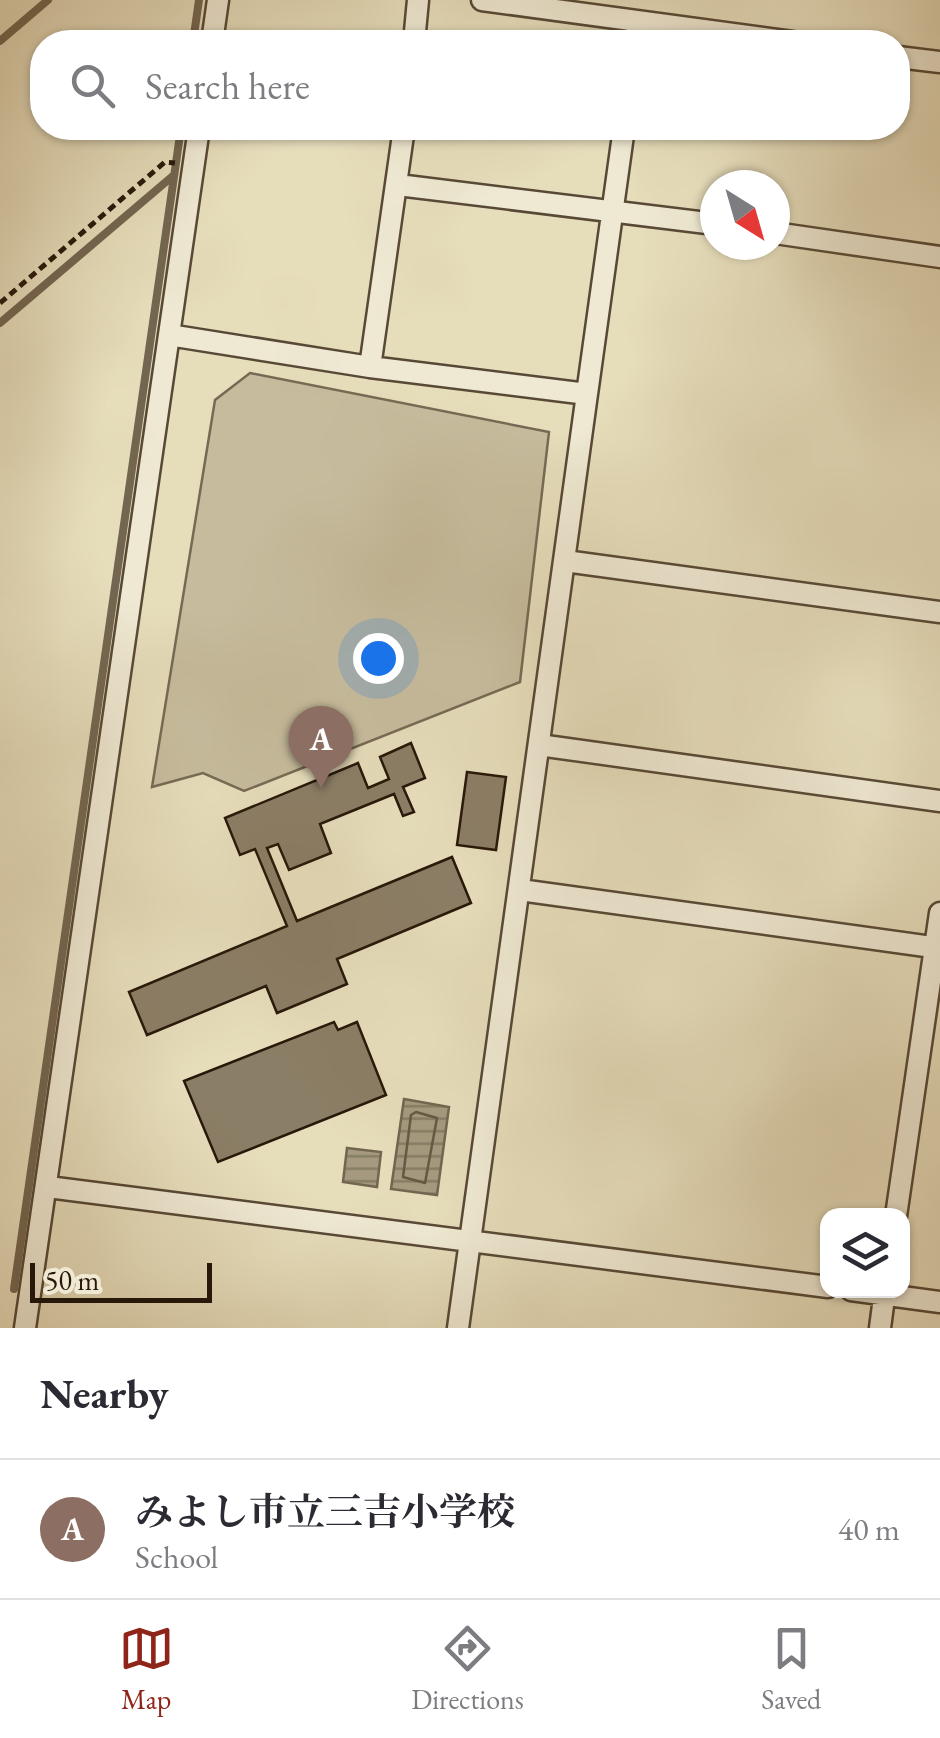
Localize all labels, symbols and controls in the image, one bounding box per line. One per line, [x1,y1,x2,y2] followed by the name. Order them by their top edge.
[30,30,910,140] search box
[65,58,120,113] icon: search
[145,61,310,110] text: Search here
[700,170,790,260] north arrow
[353,633,404,684] your location
[288,706,354,788] pin: A
[820,1208,910,1298] map controls
[820,1208,910,1298] button: layers
[30,1258,212,1302] scale bar
[45,1262,99,1298] text: 50 m
[40,1366,169,1421] text: Nearby
[135,1487,515,1536] text: みよし市立三吉小学校
[61,1508,84,1550] text: A
[838,1508,900,1550] text: 40 m
[135,1536,218,1578] text: School
[119,1621,174,1717] tab: Map
[411,1621,524,1717] tab: Directions
[761,1621,821,1717] tab: Saved

